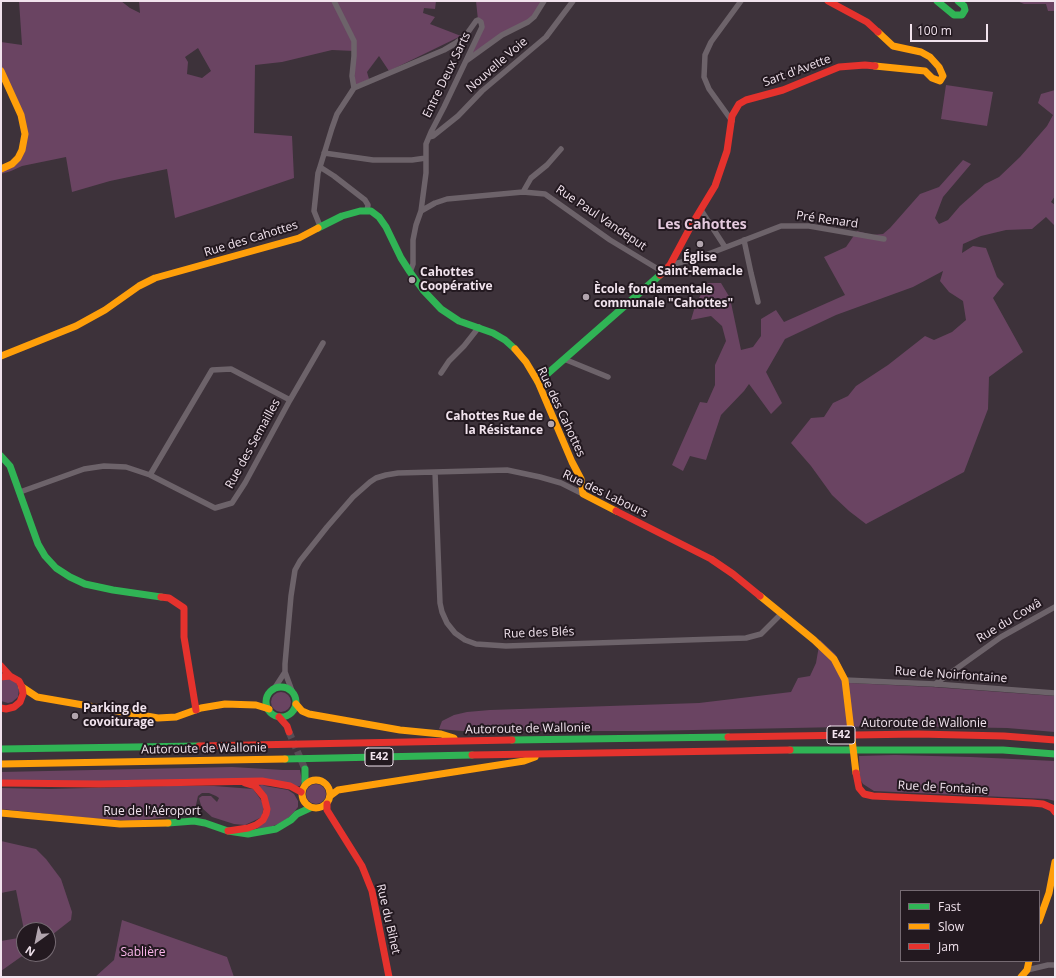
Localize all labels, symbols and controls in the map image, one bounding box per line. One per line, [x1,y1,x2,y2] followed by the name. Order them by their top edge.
[912,16,990,42] scale bar
[917,22,952,39] text: 100 m
[420,30,474,120] street label: Entre Deux Sarts
[463,35,531,95] street label: Nouvelle Voie
[761,52,833,90] street label: Sart d'Avette
[553,182,649,254] street label: Rue Paul Vandeput
[795,209,859,231] street label: Pré Renard
[657,217,747,233] district label: Les Cahottes
[202,218,300,260] street label: Rue des Cahottes
[695,239,705,249] marker: Église Saint-Remacle
[657,251,743,279] place label: Église Saint-Remacle
[420,266,493,294] place label: Cahottes Coopérative
[407,275,417,285] marker: Cahottes Coopérative
[594,283,733,311] place label: Ècole fondamentale communale "Cahottes"
[581,292,591,302] marker: Ècole fondamentale communale "Cahottes"
[534,365,588,459] street label: Rue des Cahottes
[222,397,284,491] street label: Rue des Semailles
[446,410,543,438] place label: Cahottes Rue de la Résistance
[546,419,556,429] marker: Cahottes Rue de la Résistance
[560,467,650,521] street label: Rue des Labours
[974,596,1044,646] street label: Rue du Cowâ
[503,625,575,641] street label: Rue des Blés
[894,664,1008,686] street label: Rue de Noirfontaine
[83,702,154,730] place label: Parking de covoiturage
[70,711,80,721] marker: Parking de covoiturage
[861,717,987,731] street label: Autoroute de Wallonie
[465,721,591,737] street label: Autoroute de Wallonie
[827,726,855,744] road number: E42
[141,741,267,757] street label: Autoroute de Wallonie
[365,748,393,766] road number: E42
[897,778,989,798] street label: Rue de Fontaine
[103,805,201,819] street label: Rue de l'Aéroport
[373,882,403,956] street label: Rue du Bihet
[900,890,1040,962] legend
[938,898,961,915] text: Fast
[938,918,964,935] text: Slow
[16,922,56,962] north arrow
[938,938,959,955] text: Jam
[22,943,38,960] text: N
[120,946,166,960] park label: Sablière

